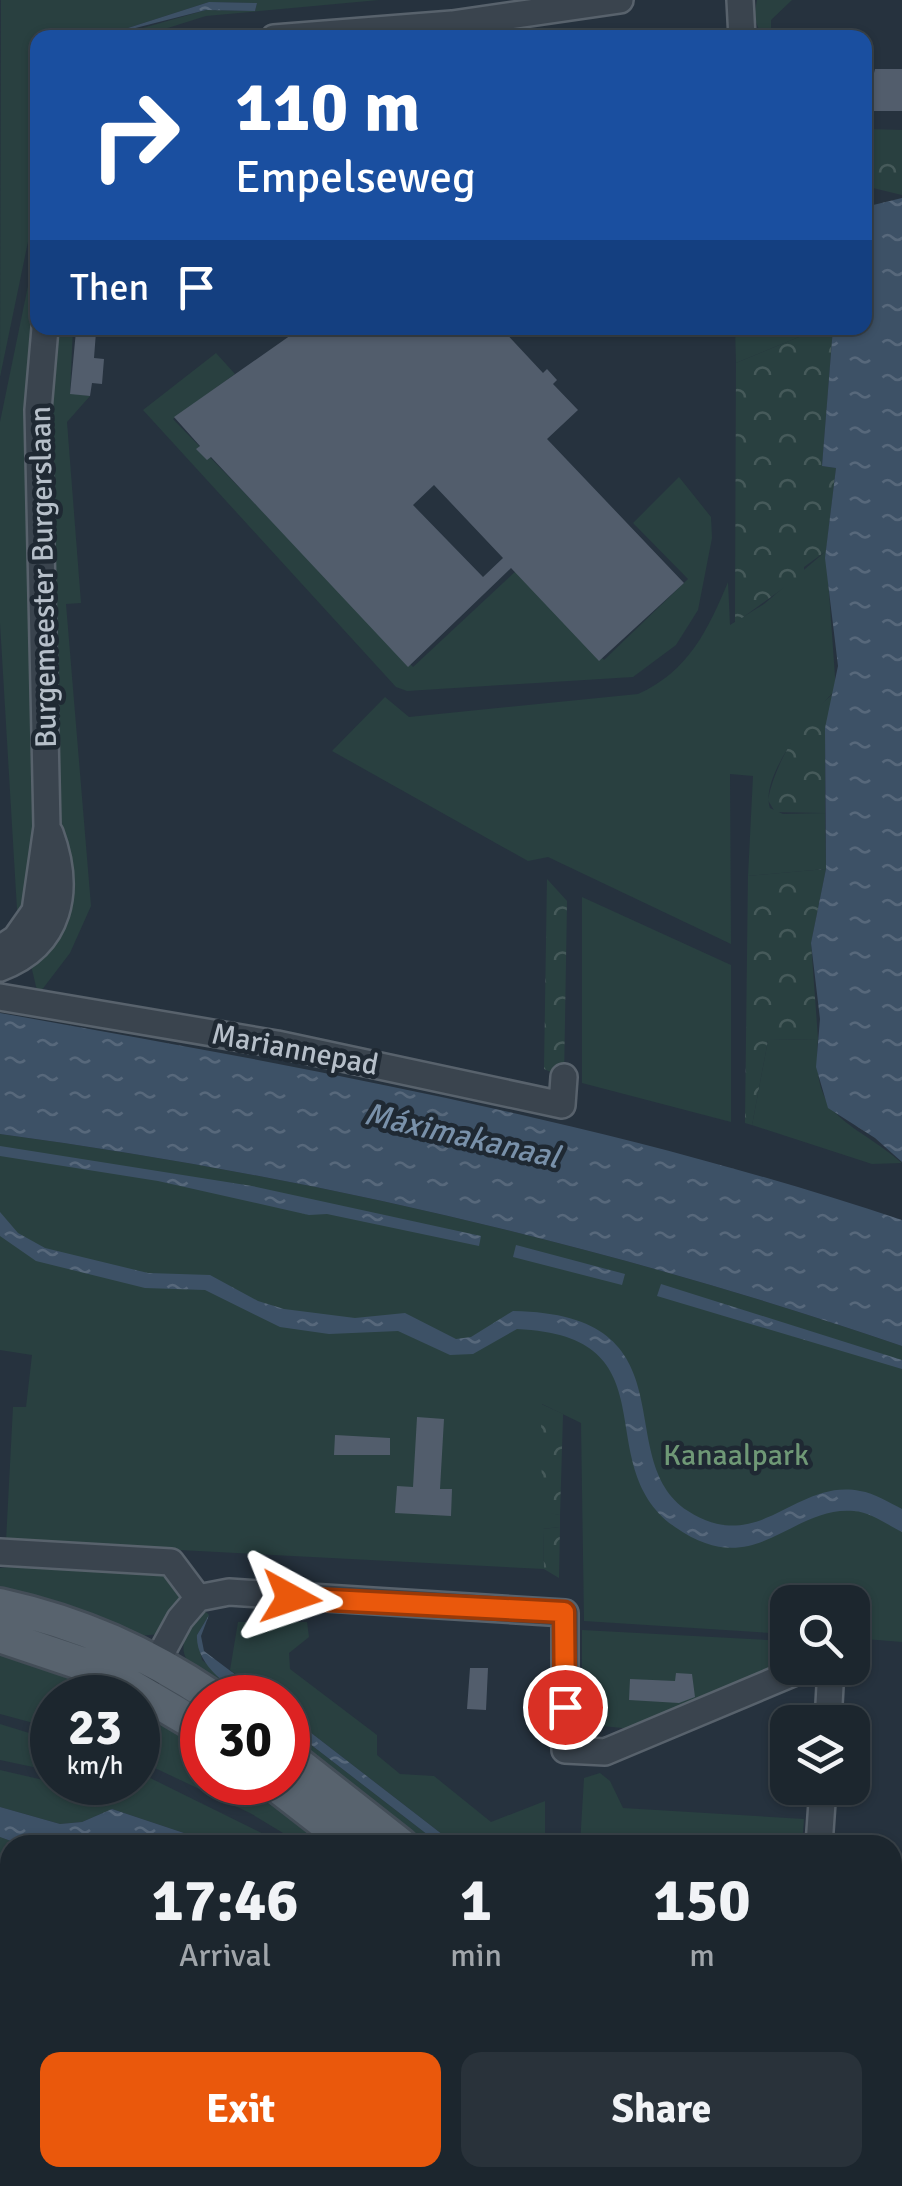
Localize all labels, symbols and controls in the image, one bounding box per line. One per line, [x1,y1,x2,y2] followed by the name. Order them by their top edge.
[235,64,420,150] text: 110 m
[70,70,200,200] icon: right
[235,150,476,205] text: Empelseweg
[169,260,224,315] icon: arrive
[70,264,149,311] text: Then
[22,406,65,748] street label: Burgemeester Burgerslaan
[208,1015,381,1084] street label: Mariannepad
[361,1094,566,1177] water label: Máximakanaal
[663,1437,809,1474] park label: Kanaalpark
[239,1546,343,1650] position arrow
[770,1585,870,1805] map controls
[770,1585,870,1685] button: search
[523,1665,608,1750] pin
[180,1675,310,1805] speed limit sign: 30
[538,1680,593,1735] icon: arrive
[68,1697,122,1759] text: 23
[770,1705,870,1805] button: layers
[67,1750,123,1781] text: km/h
[151,1864,299,1938] text: 17:46
[460,1864,492,1938] text: 1
[653,1864,751,1938] text: 150
[179,1936,271,1975] text: Arrival
[450,1936,502,1975] text: min
[689,1936,715,1975] text: m
[40,2052,441,2167] button: Exit
[461,2052,862,2167] button: Share

